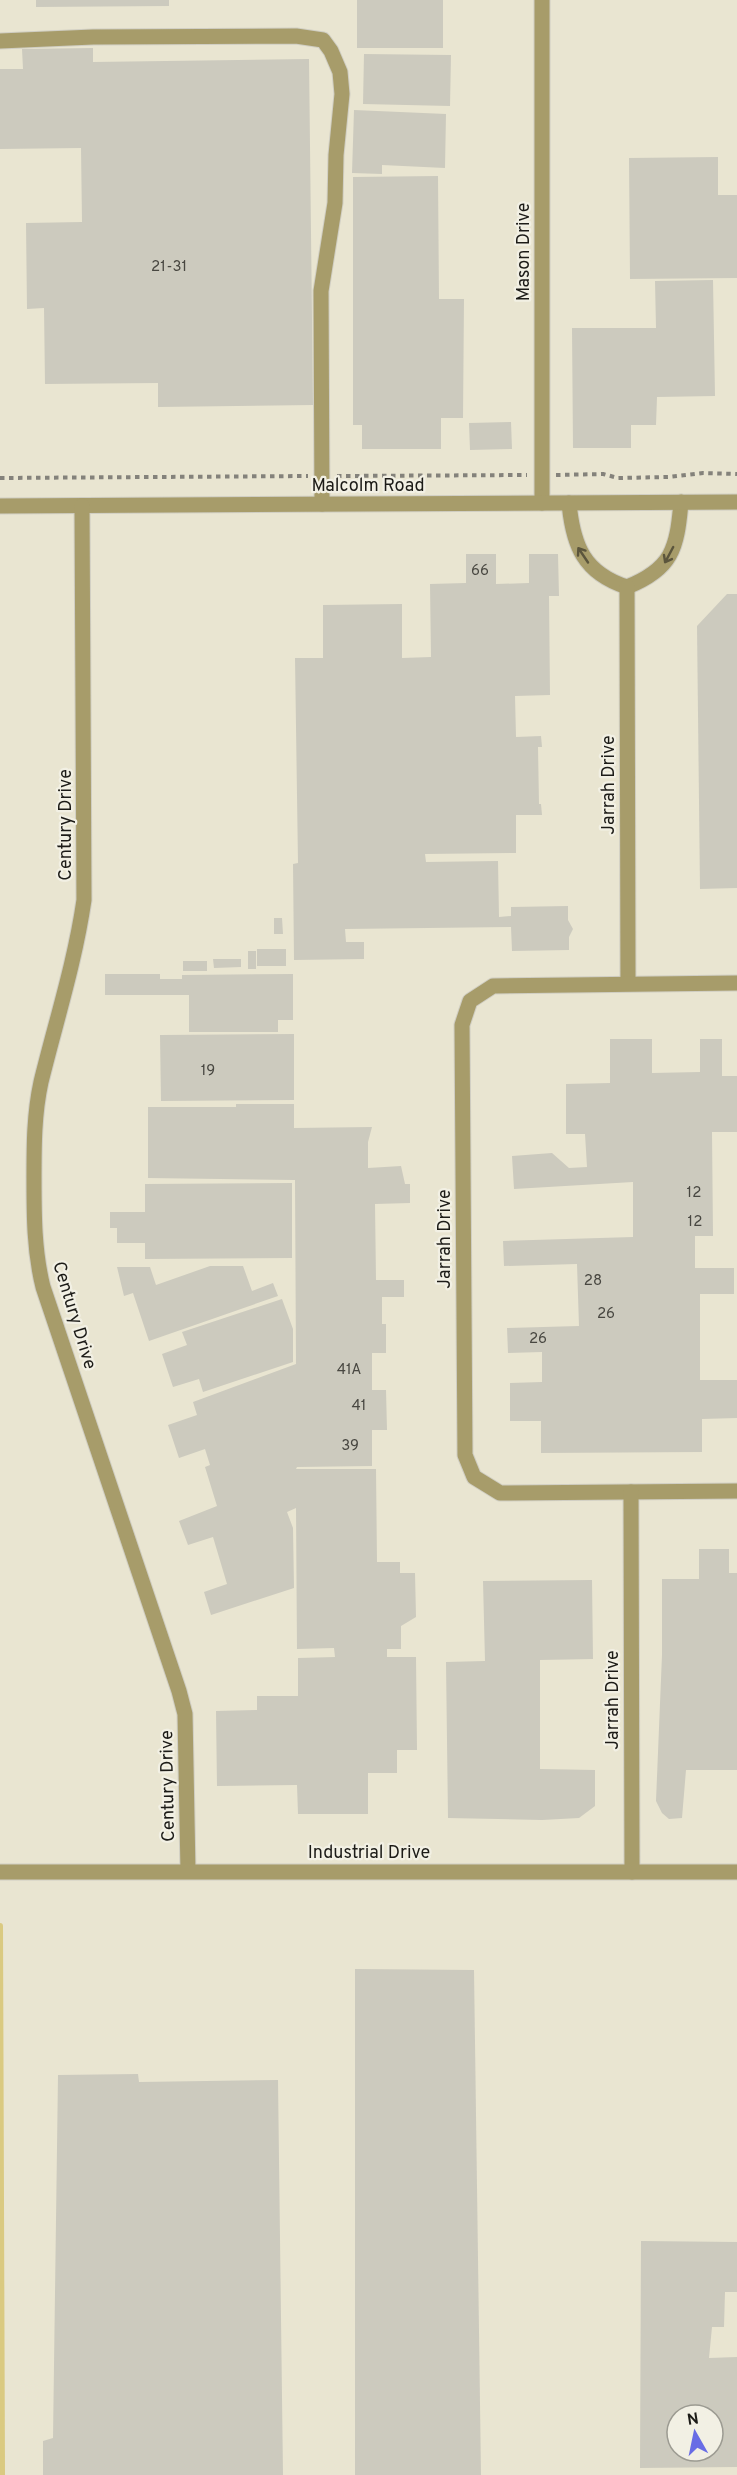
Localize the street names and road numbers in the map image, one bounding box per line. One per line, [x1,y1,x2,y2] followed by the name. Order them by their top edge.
[513,203,536,301] street label: Mason Drive
[311,475,425,498] street label: Malcolm Road
[598,735,621,835] street label: Jarrah Drive
[55,769,78,881] street label: Century Drive
[434,1189,457,1289] street label: Jarrah Drive
[46,1259,101,1372] street label: Century Drive
[602,1650,625,1750] street label: Jarrah Drive
[156,1730,181,1842] street label: Century Drive
[308,1842,430,1865] street label: Industrial Drive

